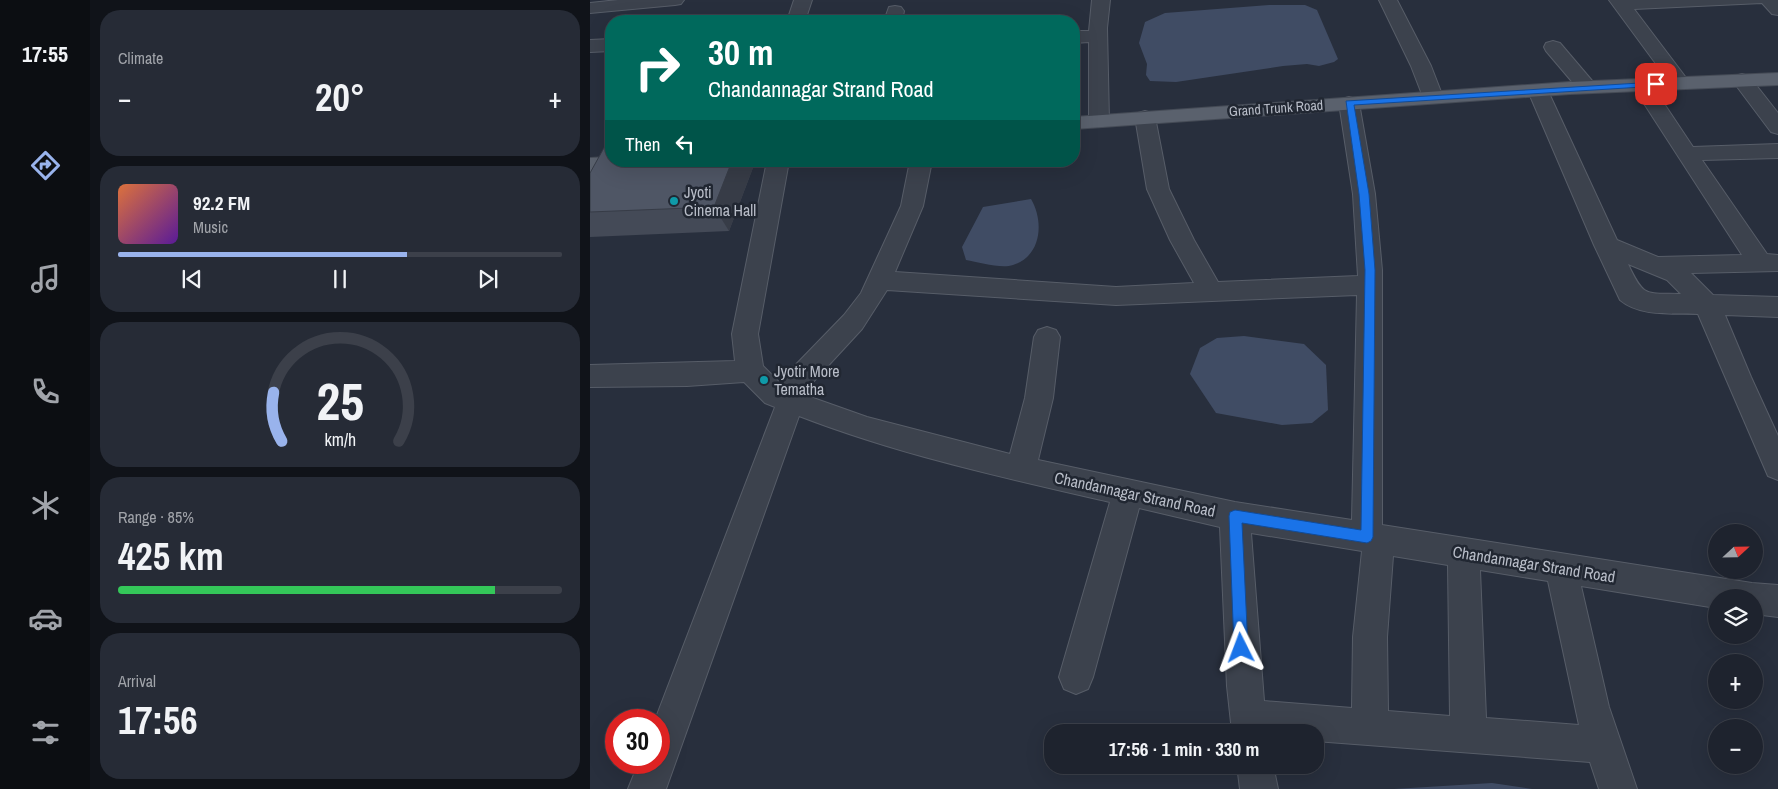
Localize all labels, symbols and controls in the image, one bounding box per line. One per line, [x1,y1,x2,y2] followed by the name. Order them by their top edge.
[708,29,773,76] text: 30 m
[625,35,690,100] icon: right
[22,39,68,69] text: 17:55
[118,47,163,69] text: Climate
[1635,63,1677,105] pin
[1642,70,1670,98] icon: arrive
[315,72,365,123] text: 20°
[708,74,934,104] text: Chandannagar Strand Road
[118,79,131,117] text: −
[549,79,562,117] text: +
[1228,96,1324,120] street label: Grand Trunk Road
[671,130,699,158] icon: left
[625,131,661,157] text: Then
[28,148,63,183] icon: directions
[684,181,756,221] place label: Jyoti Cinema Hall
[193,190,250,216] text: 92.2 FM
[668,195,680,207] marker: Jyoti Cinema Hall
[193,216,228,238] text: Music
[28,261,63,296] icon: music
[178,265,206,293] icon: previous
[326,265,354,293] icon: pause
[474,265,502,293] icon: next
[774,360,840,400] place label: Jyotir More Tematha
[316,366,364,436] text: 25
[28,374,63,409] icon: phone
[758,374,770,386] marker: Jyotir More Tematha
[324,428,356,452] text: km/h
[1052,466,1218,522] street label: Chandannagar Strand Road
[28,488,63,523] icon: climate
[118,506,194,528] text: Range · 85%
[1708,524,1762,579] north arrow
[1708,524,1763,774] map controls
[118,531,224,582] text: 425 km
[1451,540,1617,588] street label: Chandannagar Strand Road
[1708,589,1763,644] button: layers
[28,601,63,636] icon: car
[1214,621,1266,673] position arrow
[1708,654,1763,709] button: +
[118,670,156,692] text: Arrival
[118,695,198,746] text: 17:56
[605,709,670,774] speed limit sign: 30
[28,715,63,750] icon: filters
[1708,719,1763,774] button: −
[1109,736,1259,762] text: 17:56 · 1 min · 330 m

